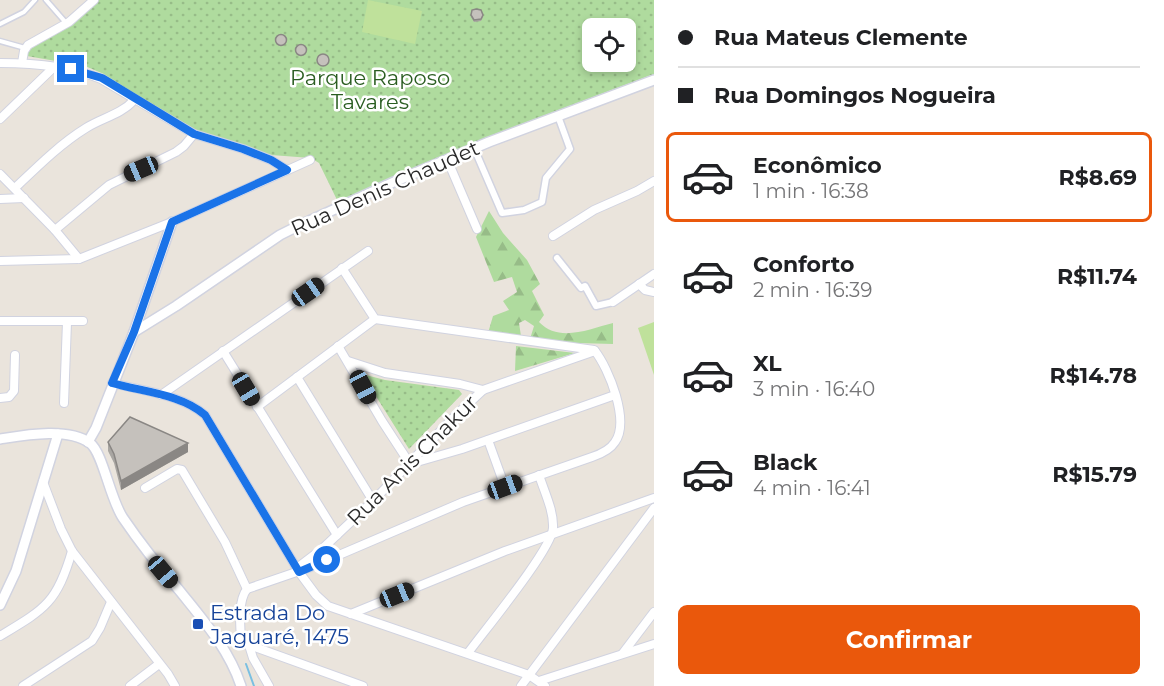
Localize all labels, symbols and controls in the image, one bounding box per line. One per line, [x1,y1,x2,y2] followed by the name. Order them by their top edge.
[582,18,636,72] map controls
[582,18,636,72] button: locate
[714,24,968,51] text: Rua Mateus Clemente
[57,55,84,82] route end
[290,65,450,114] park label: Parque Raposo Tavares
[714,82,996,109] text: Rua Domingos Nogueira
[287,135,483,241] street label: Rua Denis Chaudet
[681,150,735,204] icon: car
[753,152,882,179] text: Econômico
[121,154,161,184] car
[1059,164,1137,191] text: R$8.69
[753,179,869,203] text: 1 min · 16:38
[681,249,735,303] icon: car
[753,251,854,278] text: Conforto
[1057,263,1137,290] text: R$11.74
[288,274,328,310] car
[753,278,872,302] text: 2 min · 16:39
[681,348,735,402] icon: car
[753,350,782,377] text: XL
[1050,362,1137,389] text: R$14.78
[347,367,379,407] car
[229,369,263,409] car
[753,377,875,401] text: 3 min · 16:40
[342,390,482,530] street label: Rua Anis Chakur
[681,447,735,501] icon: car
[753,449,817,476] text: Black
[1052,461,1137,488] text: R$15.79
[485,472,525,502] car
[753,476,871,500] text: 4 min · 16:41
[313,546,340,573] route start
[145,552,181,592] car
[377,580,417,610] car
[209,600,349,649] place label: Estrada Do Jaguaré, 1475
[678,605,1140,674] button: Confirmar
[191,617,205,631] marker: Estrada Do Jaguaré, 1475

